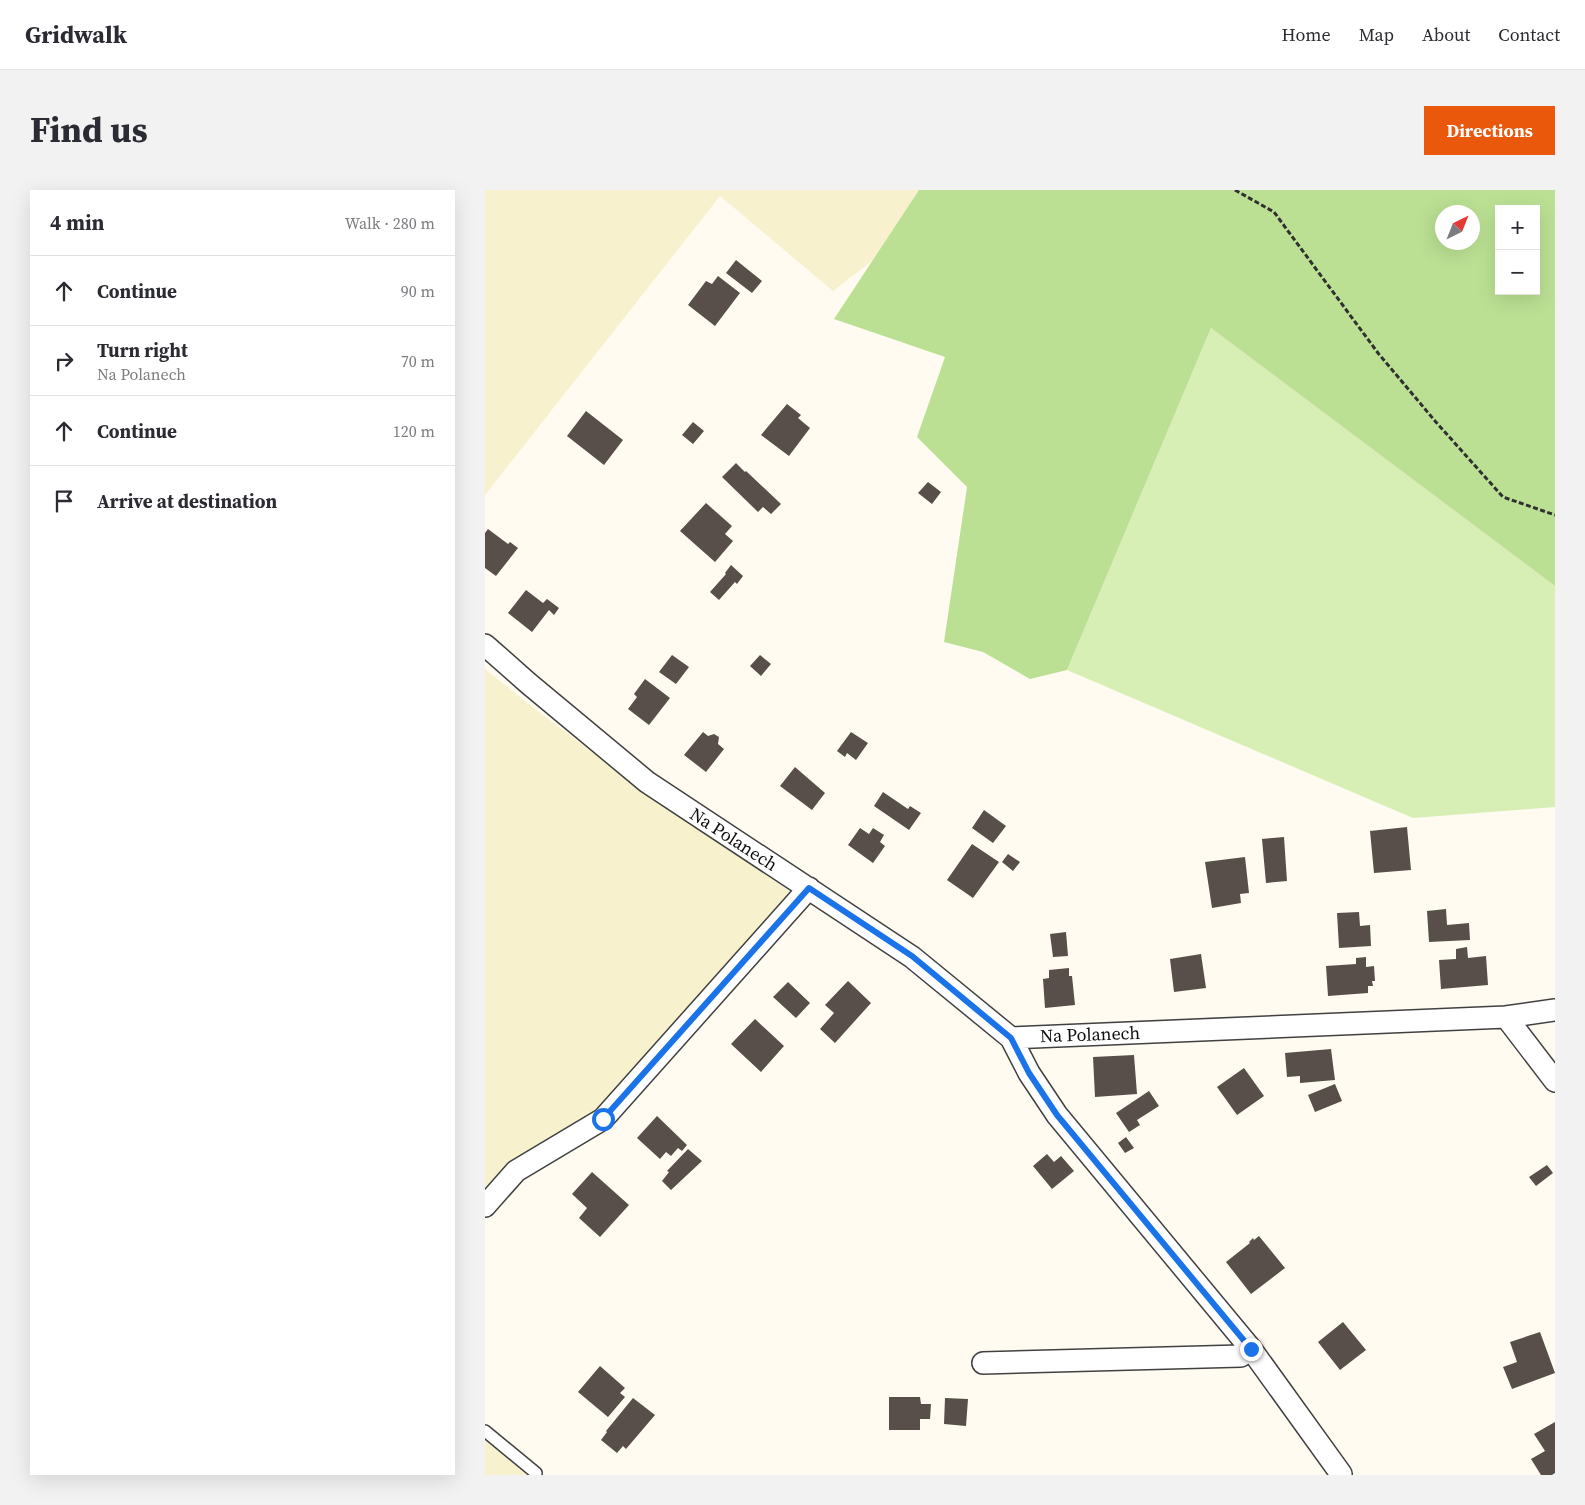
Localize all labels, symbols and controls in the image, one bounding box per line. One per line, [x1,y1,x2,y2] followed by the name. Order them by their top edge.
[25,18,127,51] text: Gridwalk
[1282,22,1331,47] text: Home
[1359,22,1394,47] text: Map
[1422,22,1470,47] text: About
[1498,22,1560,47] text: Contact
[30,106,148,154] text: Find us
[1424,106,1555,155] button: Directions
[1435,205,1480,250] north arrow
[1495,205,1540,295] map controls
[1495,205,1540,250] button: +
[50,208,105,237] text: 4 min
[345,212,435,234] text: Walk · 280 m
[1495,250,1540,295] button: −
[50,277,78,305] icon: ahead
[97,278,177,304] text: Continue
[401,280,435,302] text: 90 m
[97,337,188,363] text: Turn right
[50,347,78,375] icon: right
[401,350,435,372] text: 70 m
[97,363,186,385] text: Na Polanech
[50,417,78,445] icon: ahead
[97,418,177,444] text: Continue
[393,420,435,442] text: 120 m
[50,487,78,515] icon: arrive
[97,488,277,514] text: Arrive at destination
[685,801,783,877] street label: Na Polanech
[1040,1020,1141,1048] street label: Na Polanech
[592,1108,615,1131] route start
[1240,1338,1263,1361] route end

